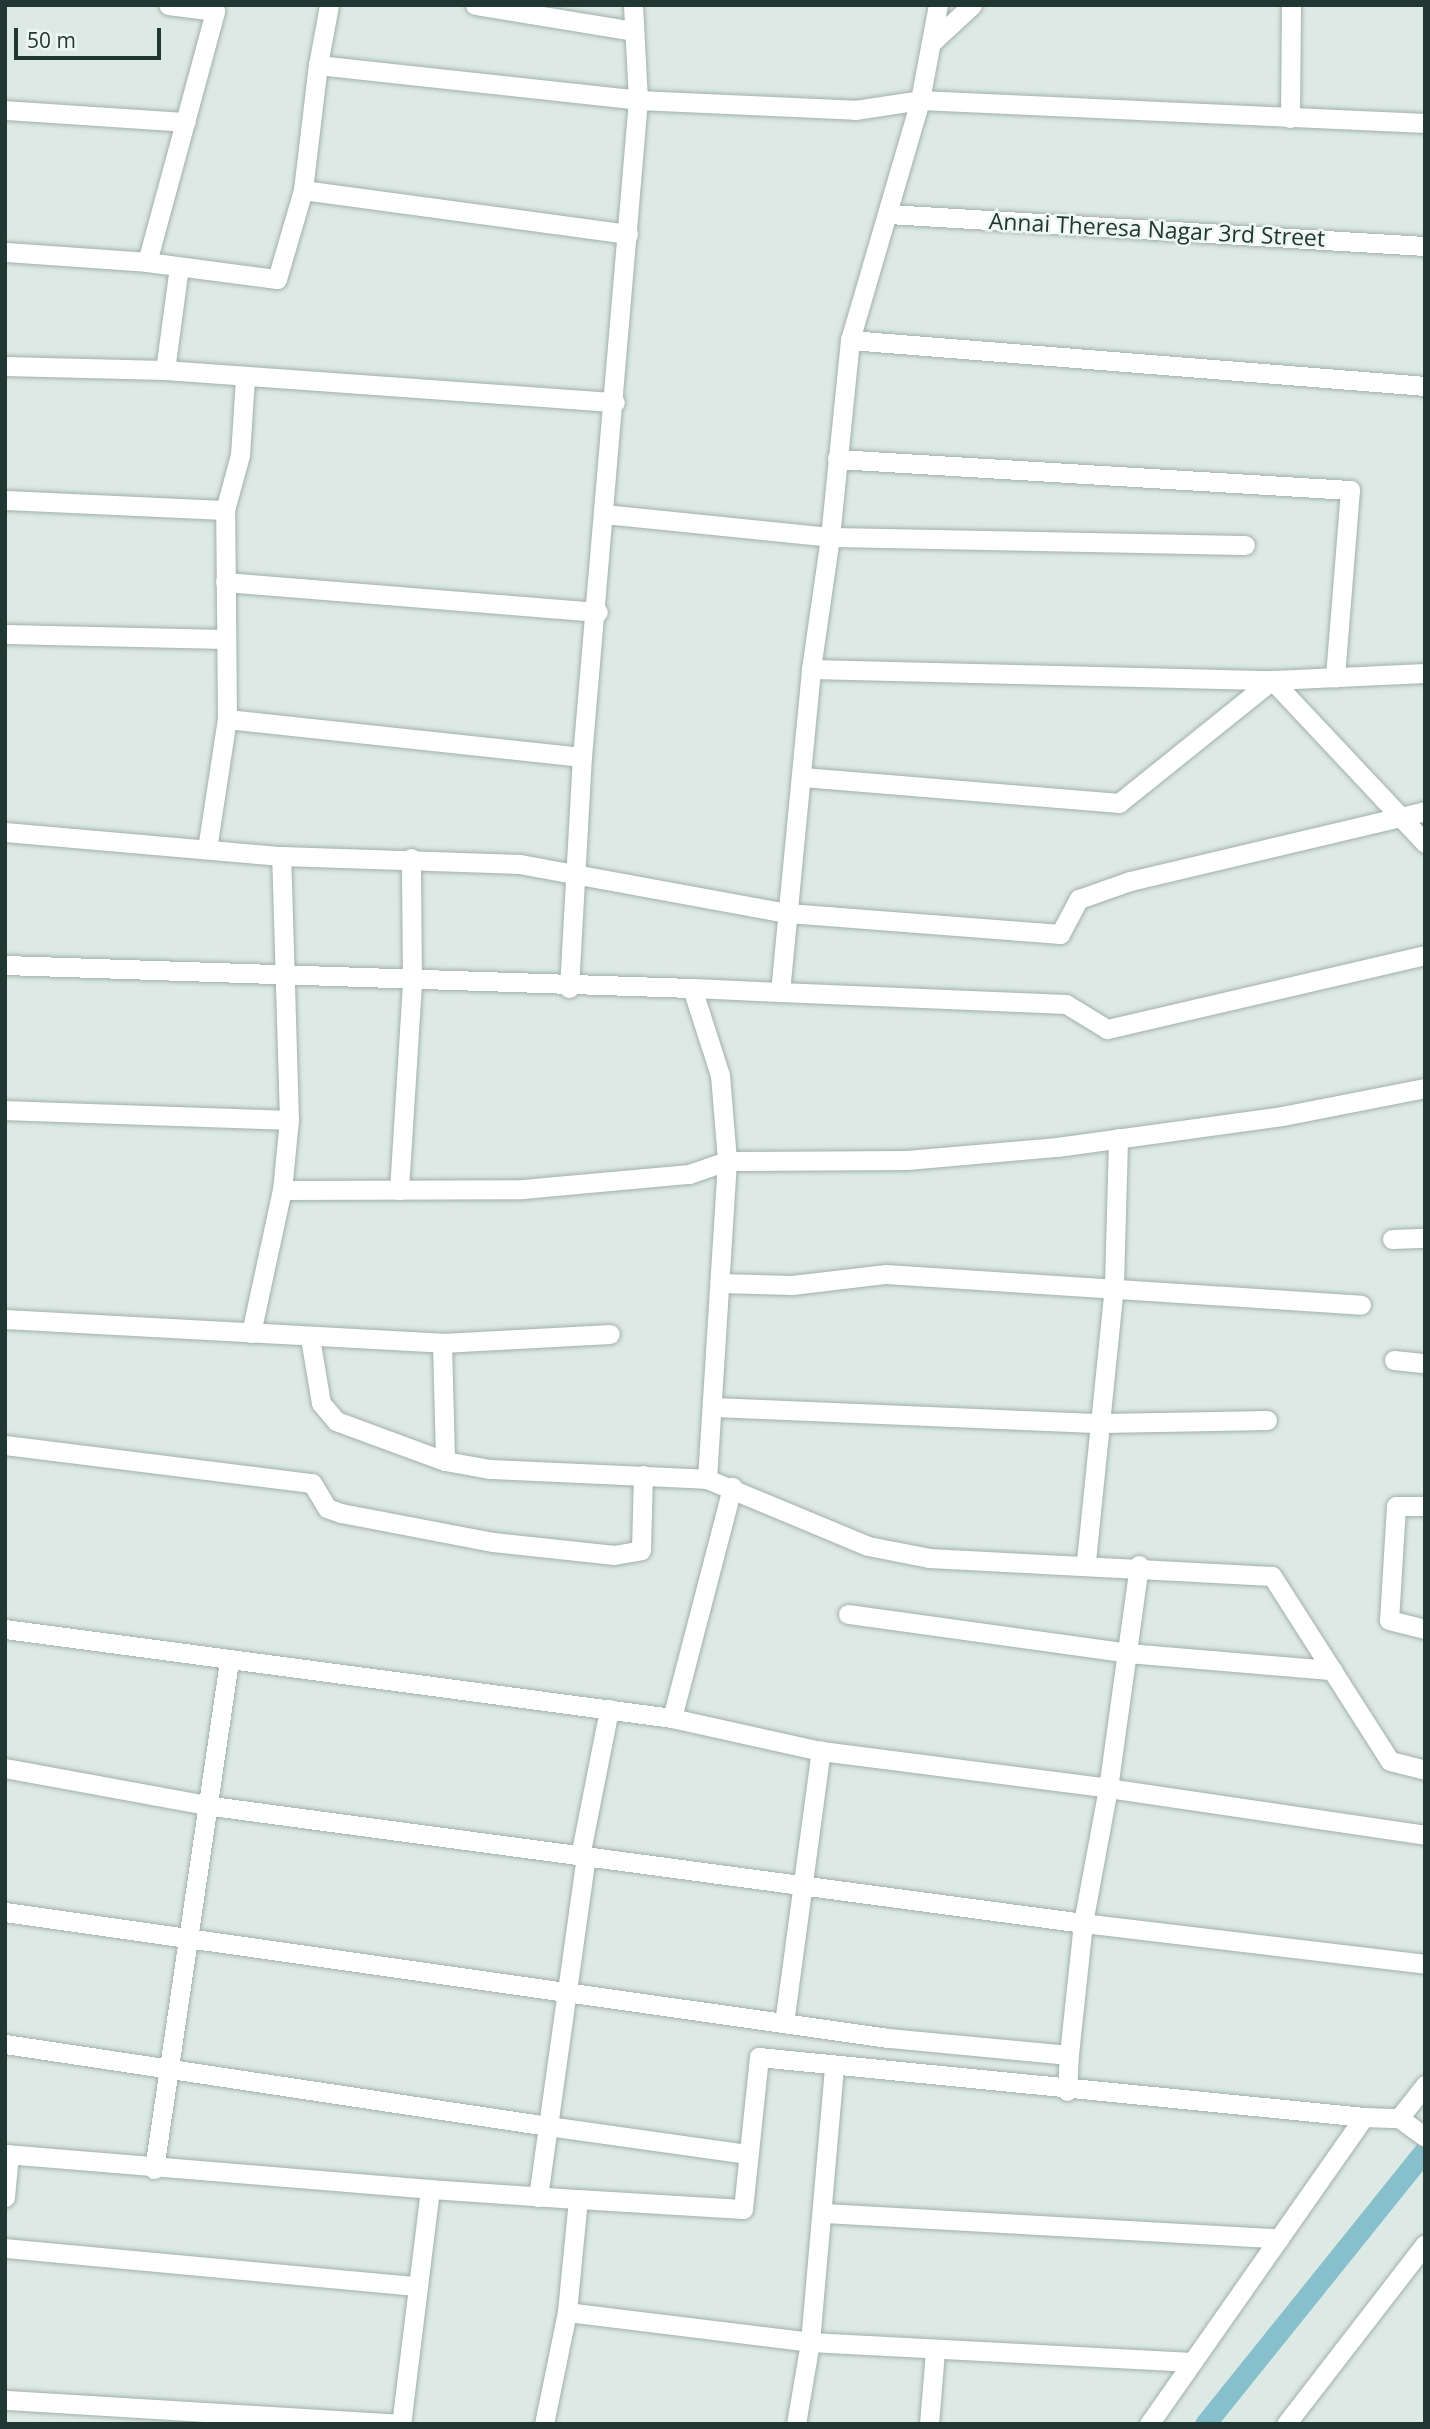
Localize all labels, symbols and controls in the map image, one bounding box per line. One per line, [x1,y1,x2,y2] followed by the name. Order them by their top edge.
[18,14,164,58] scale bar
[27,26,76,54] text: 50 m
[988,206,1326,252] street label: Annai Theresa Nagar 3rd Street

